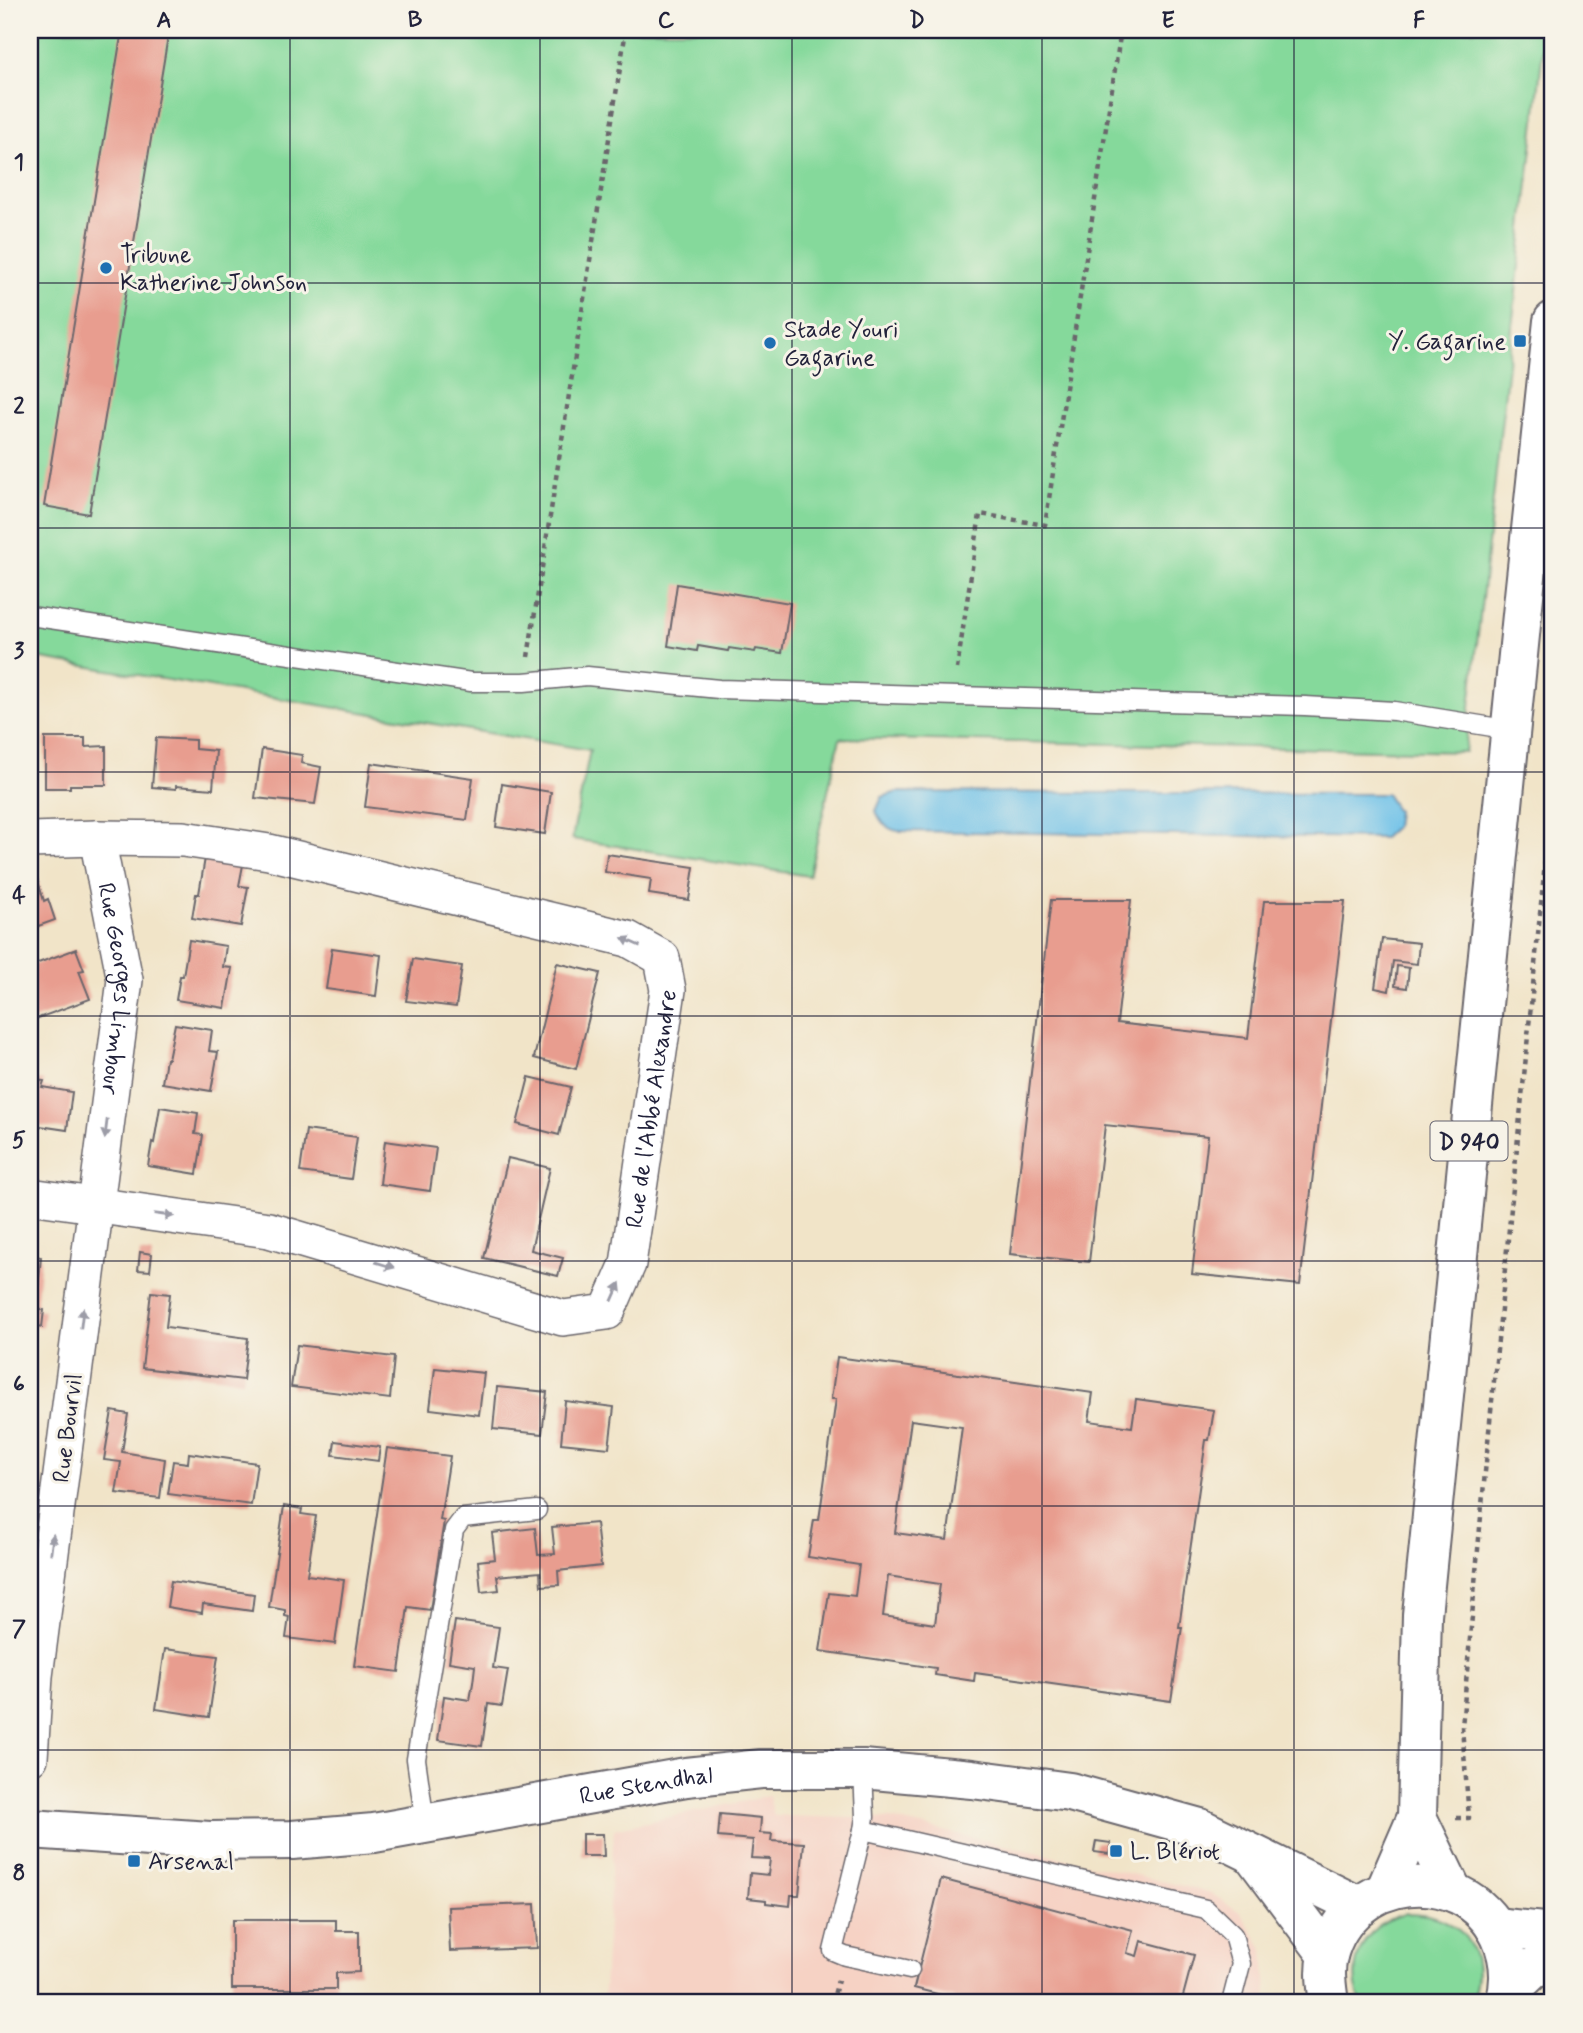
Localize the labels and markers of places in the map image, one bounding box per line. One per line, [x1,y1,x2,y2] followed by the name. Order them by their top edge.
[120,240,307,299] place label: Tribune Katherine Johnson
[98,260,114,276] marker: Tribune Katherine Johnson
[784,315,898,377] place label: Stade Youri Gagarine
[1388,327,1506,361] place label: Y. Gagarine
[1512,333,1528,349] marker: Y. Gagarine
[762,335,778,351] marker: Stade Youri Gagarine
[1130,1837,1220,1868] place label: L. Blériot
[1108,1843,1124,1859] marker: L. Blériot
[148,1847,234,1878] place label: Arsenal
[126,1853,142,1869] marker: Arsenal

